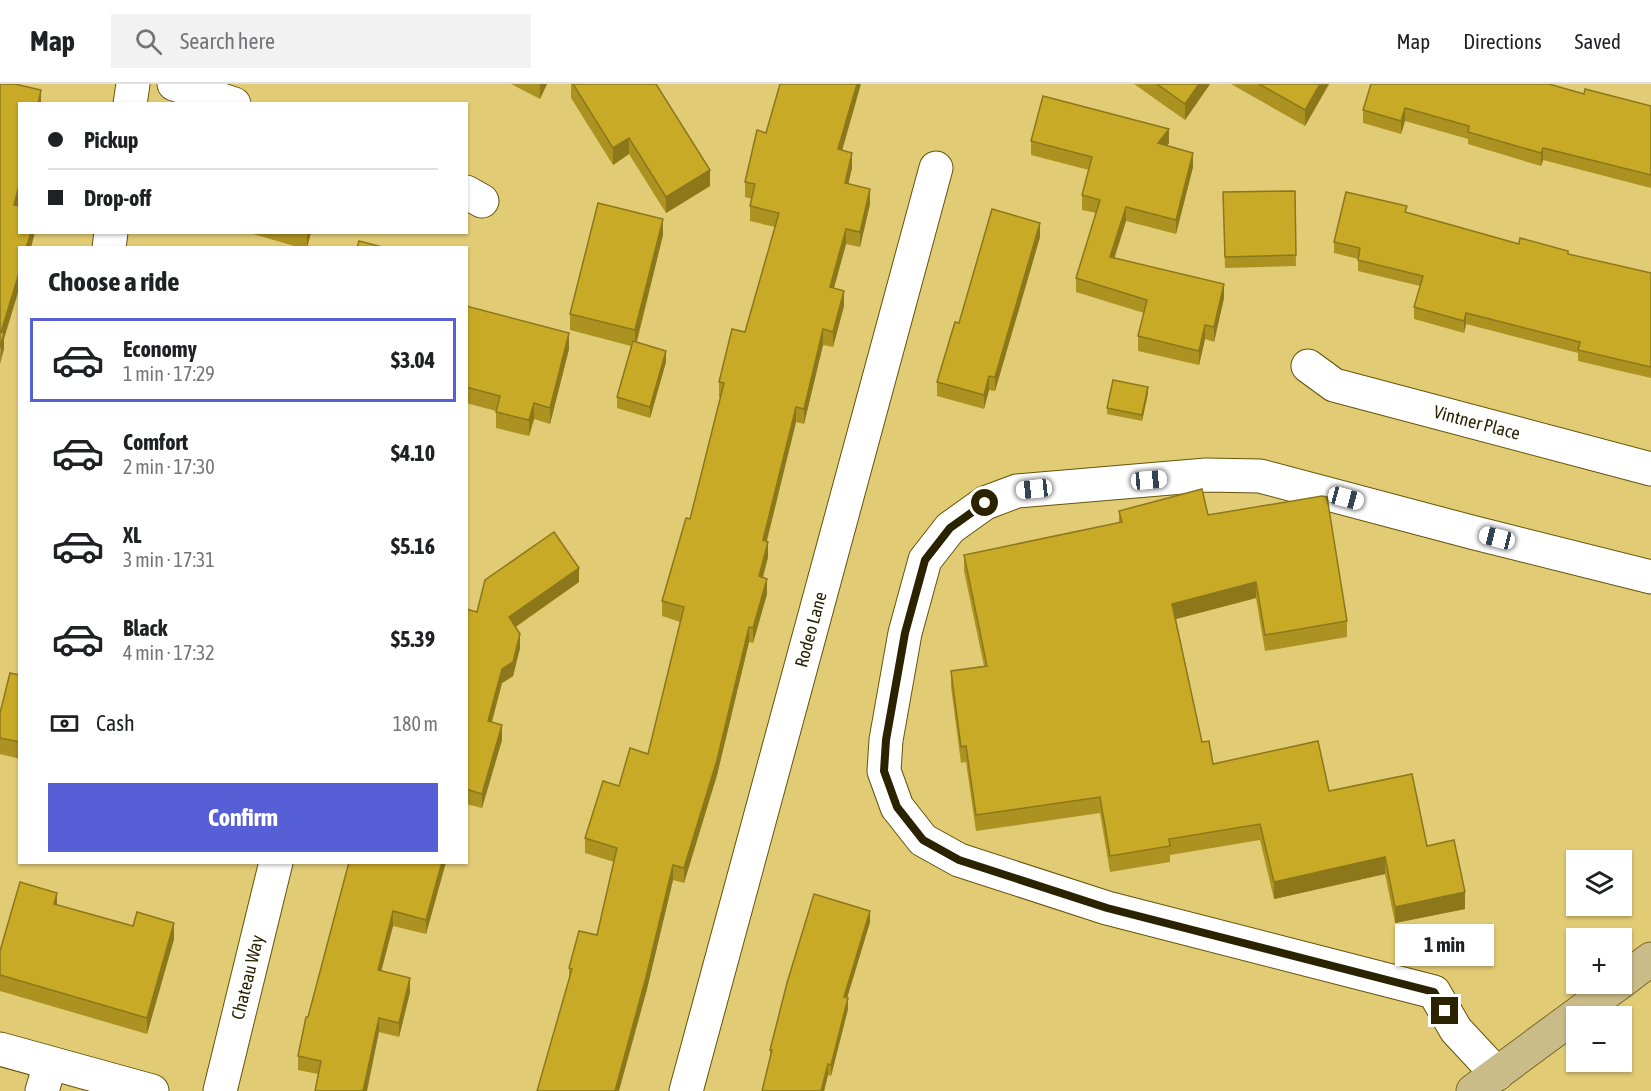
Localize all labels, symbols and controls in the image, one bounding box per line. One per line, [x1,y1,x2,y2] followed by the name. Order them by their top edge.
[111,14,531,68] search box
[30,25,75,57] text: Map
[132,25,165,58] icon: search
[180,28,275,54] text: Search here
[1396,29,1430,53] text: Map
[1463,29,1542,53] text: Directions
[1575,29,1621,53] text: Saved
[84,127,139,153] text: Pickup
[84,185,151,211] text: Drop-off
[48,266,180,297] text: Choose a ride
[51,333,105,387] icon: car
[123,336,197,362] text: Economy
[391,347,435,373] text: $3.04
[123,362,215,385] text: 1 min · 17:29
[1432,401,1522,444] street label: Vintner Place
[51,426,105,480] icon: car
[123,429,188,455] text: Comfort
[391,440,435,466] text: $4.10
[123,455,215,478] text: 2 min · 17:30
[1130,469,1168,491] car
[1015,478,1053,500] car
[1326,485,1366,511] car
[971,489,998,516] route start
[51,519,105,573] icon: car
[123,522,141,548] text: XL
[1477,525,1517,551] car
[391,533,435,559] text: $5.16
[123,548,215,571] text: 3 min · 17:31
[790,589,831,670] street label: Rodeo Lane
[51,612,105,666] icon: car
[123,615,167,641] text: Black
[391,626,435,652] text: $5.39
[123,641,215,664] text: 4 min · 17:32
[48,707,81,740] icon: cash
[96,710,135,736] text: Cash
[393,712,438,735] text: 180 m
[48,783,438,852] button: Confirm
[1566,850,1632,1072] map controls
[1566,850,1632,916] button: layers
[1396,924,1494,966] callout: 1 min
[1566,928,1632,994] button: +
[227,933,268,1022] street label: Chateau Way
[1424,933,1465,956] text: 1 min
[1431,997,1458,1024] route end
[1566,1006,1632,1072] button: −

